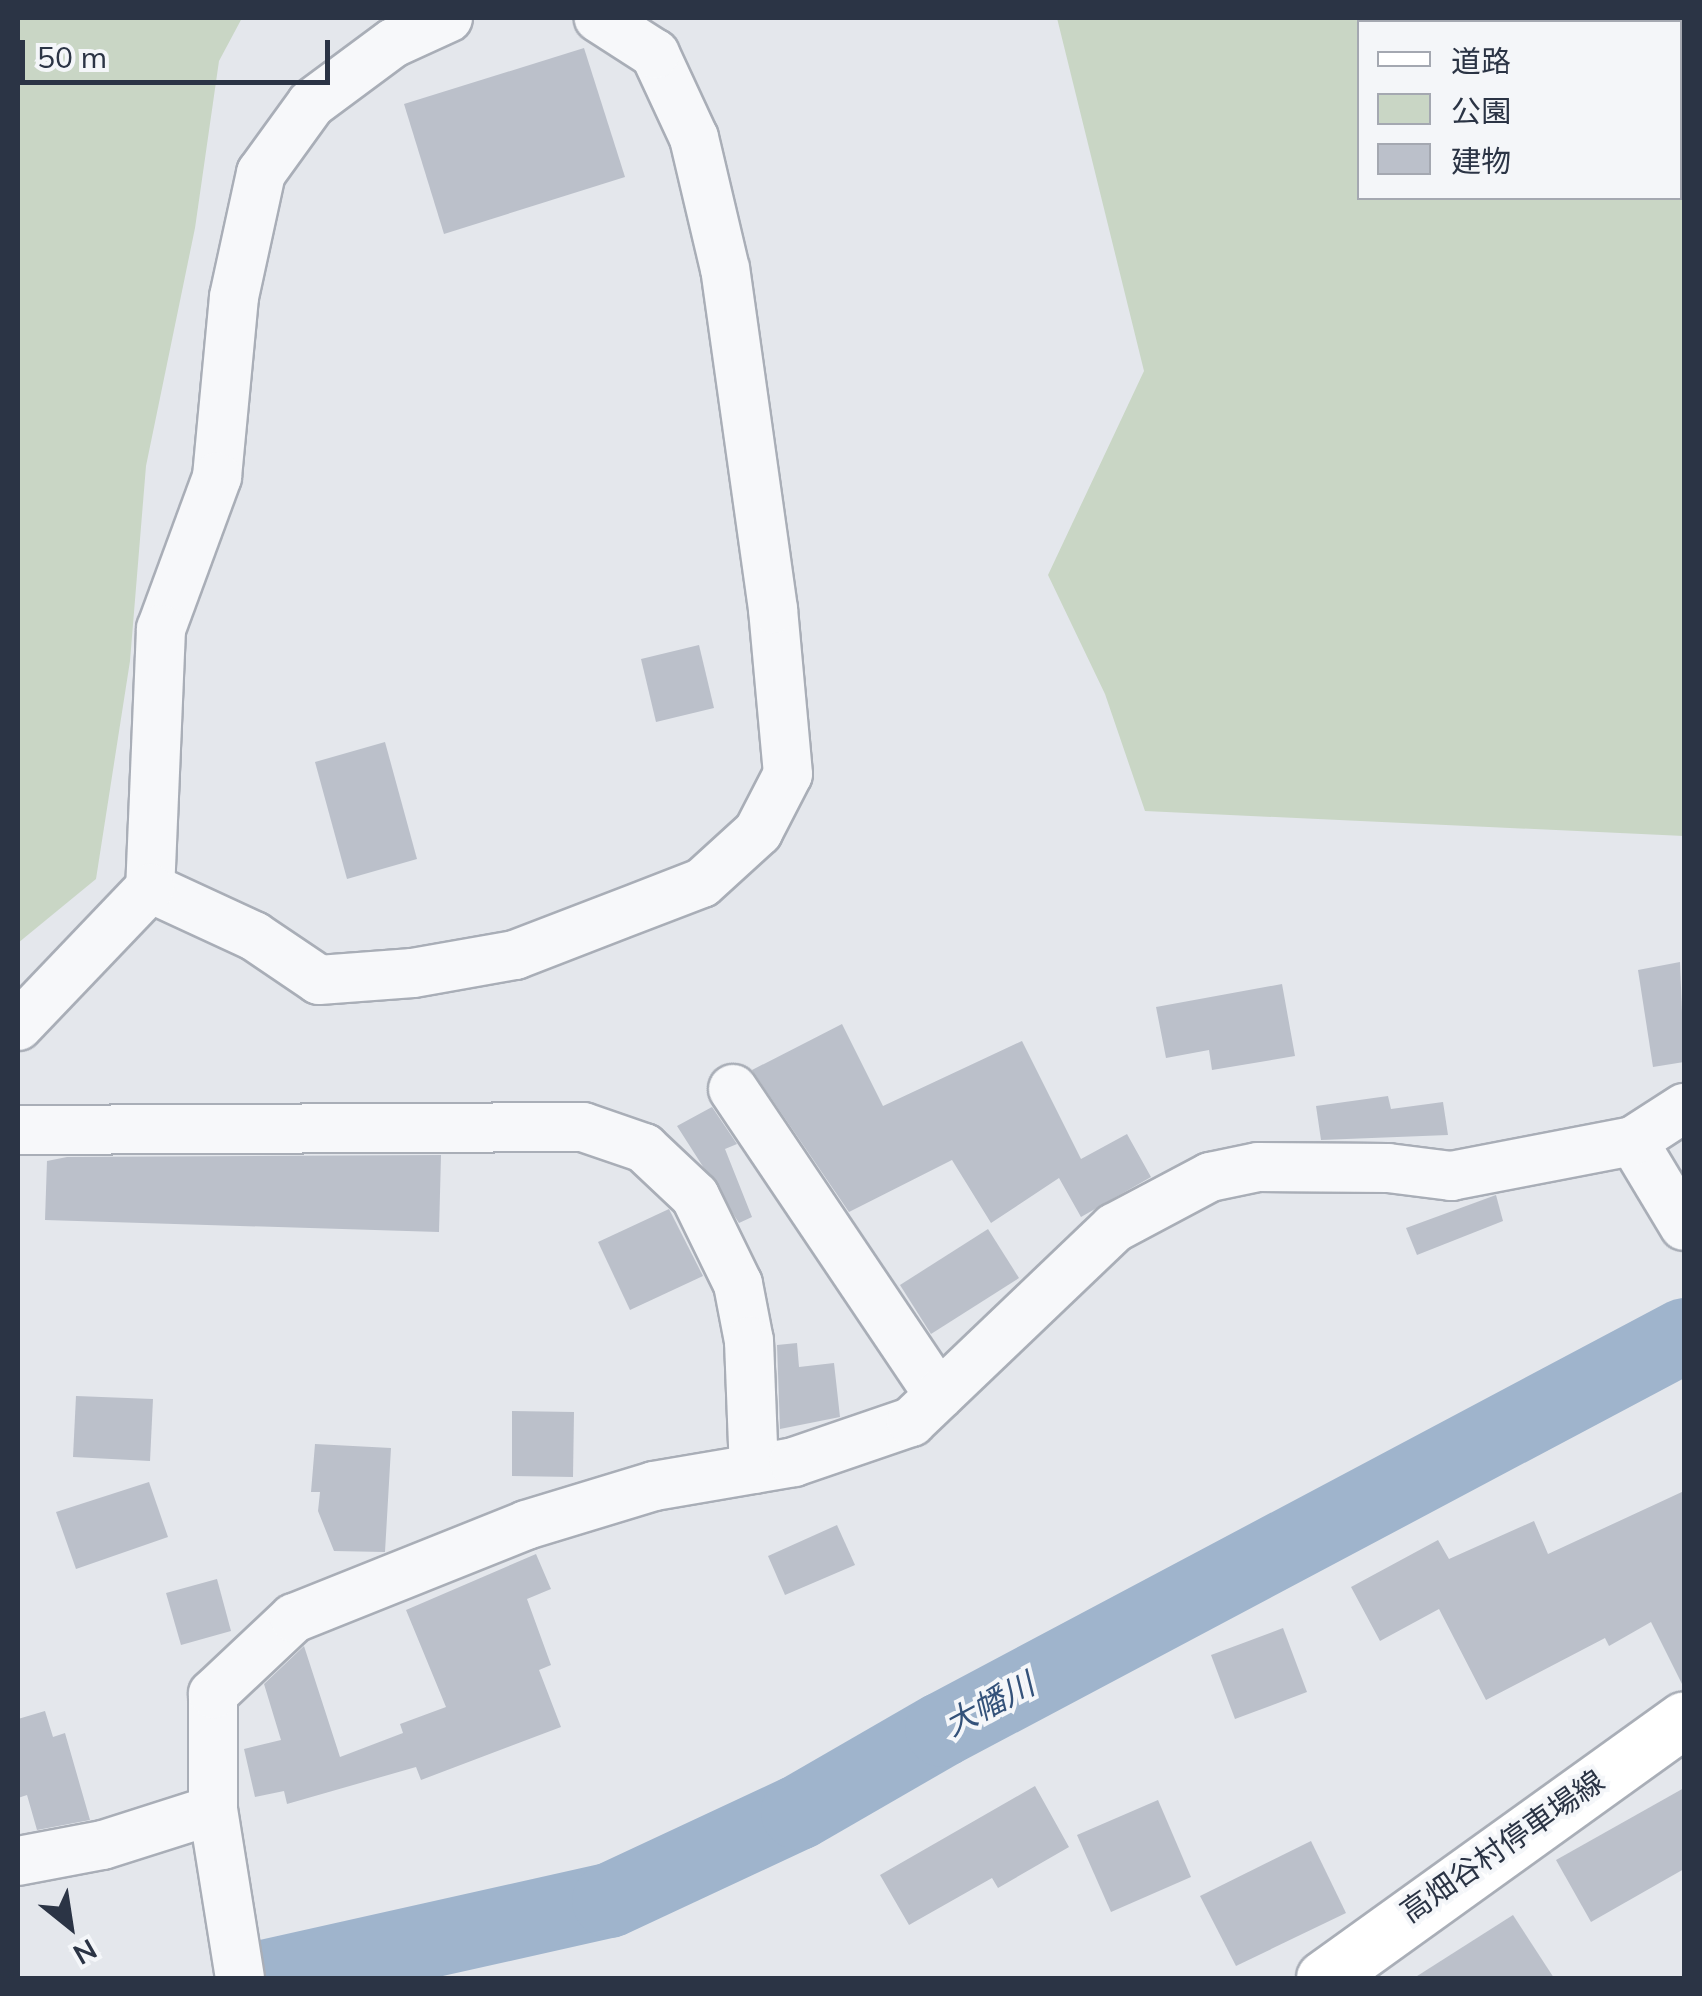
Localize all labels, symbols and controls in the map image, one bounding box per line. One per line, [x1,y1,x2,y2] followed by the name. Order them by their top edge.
[25,20,335,82] scale bar
[1357,20,1682,200] legend
[37,38,107,76] text: 50 m
[1451,42,1511,80] text: 道路
[1451,92,1511,130] text: 公園
[1451,142,1511,180] text: 建物
[938,1665,1040,1743] water label: 大幡川
[1393,1762,1611,1930] street label: 高畑谷村停車場線
[20,1876,120,1976] north arrow
[67,1932,103,1973] text: N

